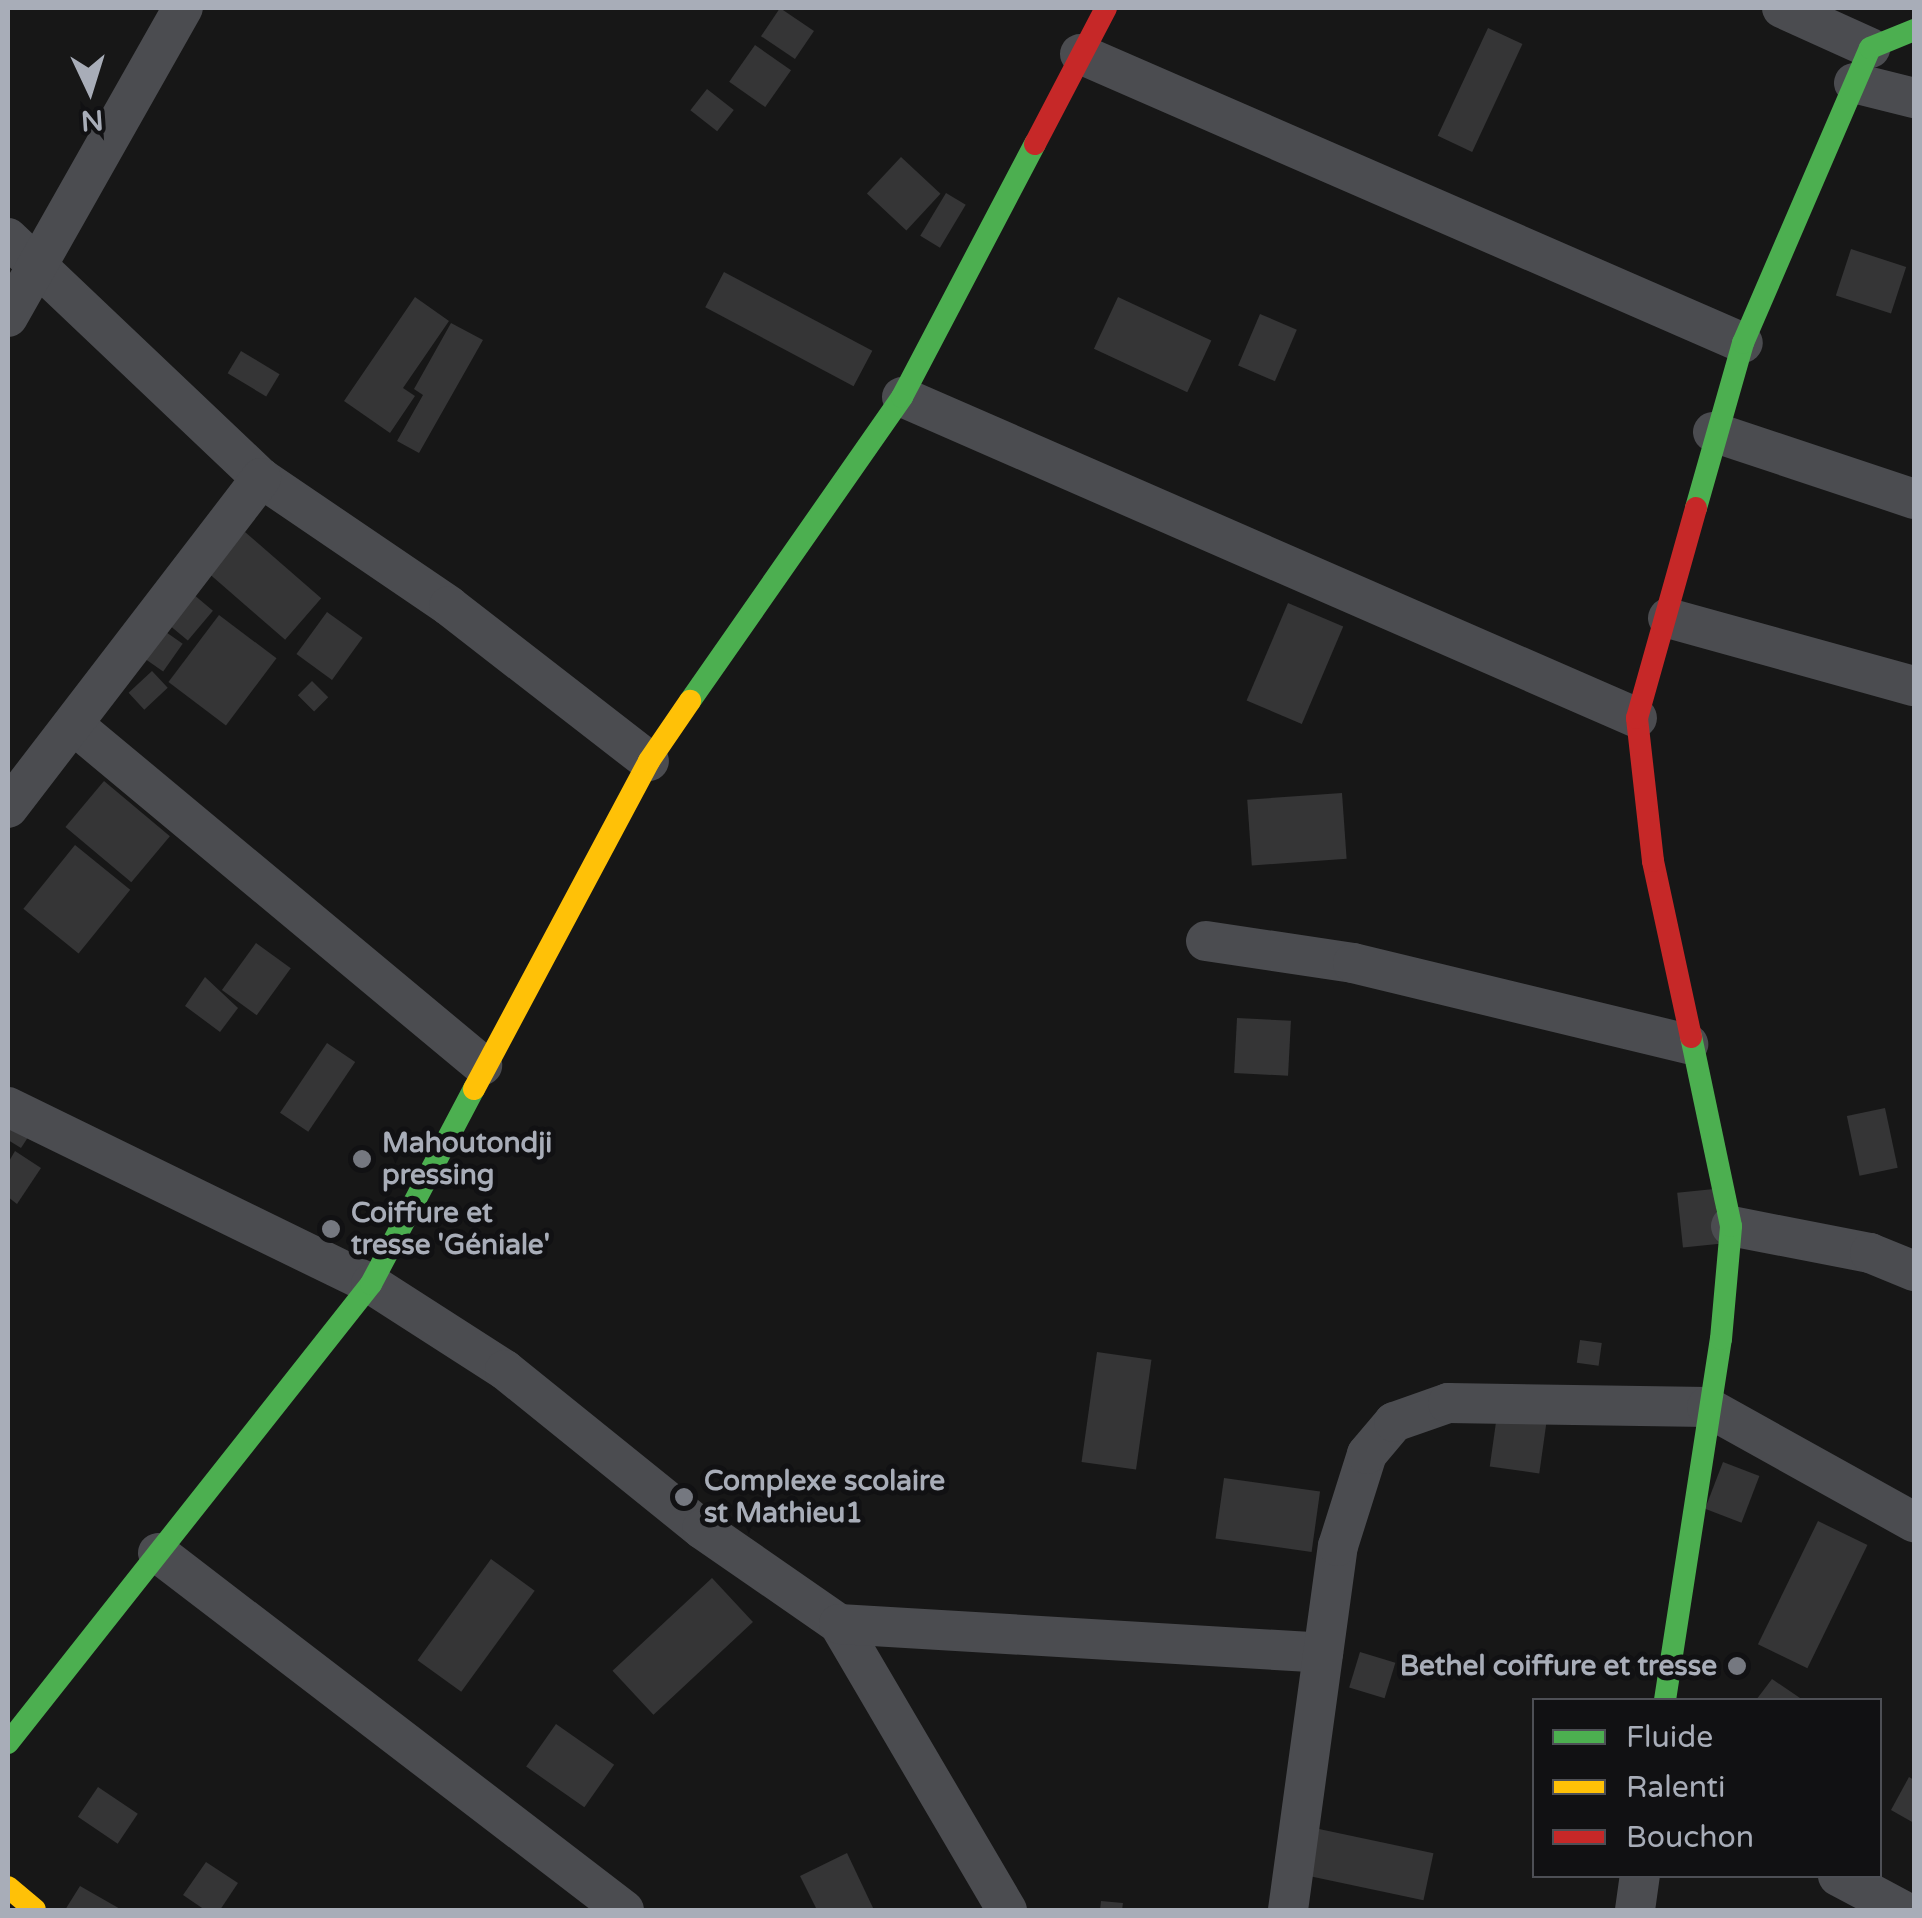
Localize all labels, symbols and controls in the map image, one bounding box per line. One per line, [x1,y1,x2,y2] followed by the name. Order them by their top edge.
[40,40,140,140] north arrow
[80,102,105,138] text: N
[382,1126,552,1192] place label: Mahoutondji pressing
[351,1148,373,1170] marker: Mahoutondji pressing
[351,1196,550,1262] place label: Coiffure et tresse 'Géniale'
[320,1218,342,1240] marker: Coiffure et tresse 'Géniale'
[704,1464,945,1530] place label: Complexe scolaire st Mathieu1
[673,1486,695,1508] marker: Complexe scolaire st Mathieu1
[1400,1649,1717,1683] place label: Bethel coiffure et tresse
[1726,1655,1748,1677] marker: Bethel coiffure et tresse
[1532,1698,1882,1878] legend
[1626,1719,1713,1756] text: Fluide
[1626,1769,1726,1806] text: Ralenti
[1626,1819,1754,1856] text: Bouchon

